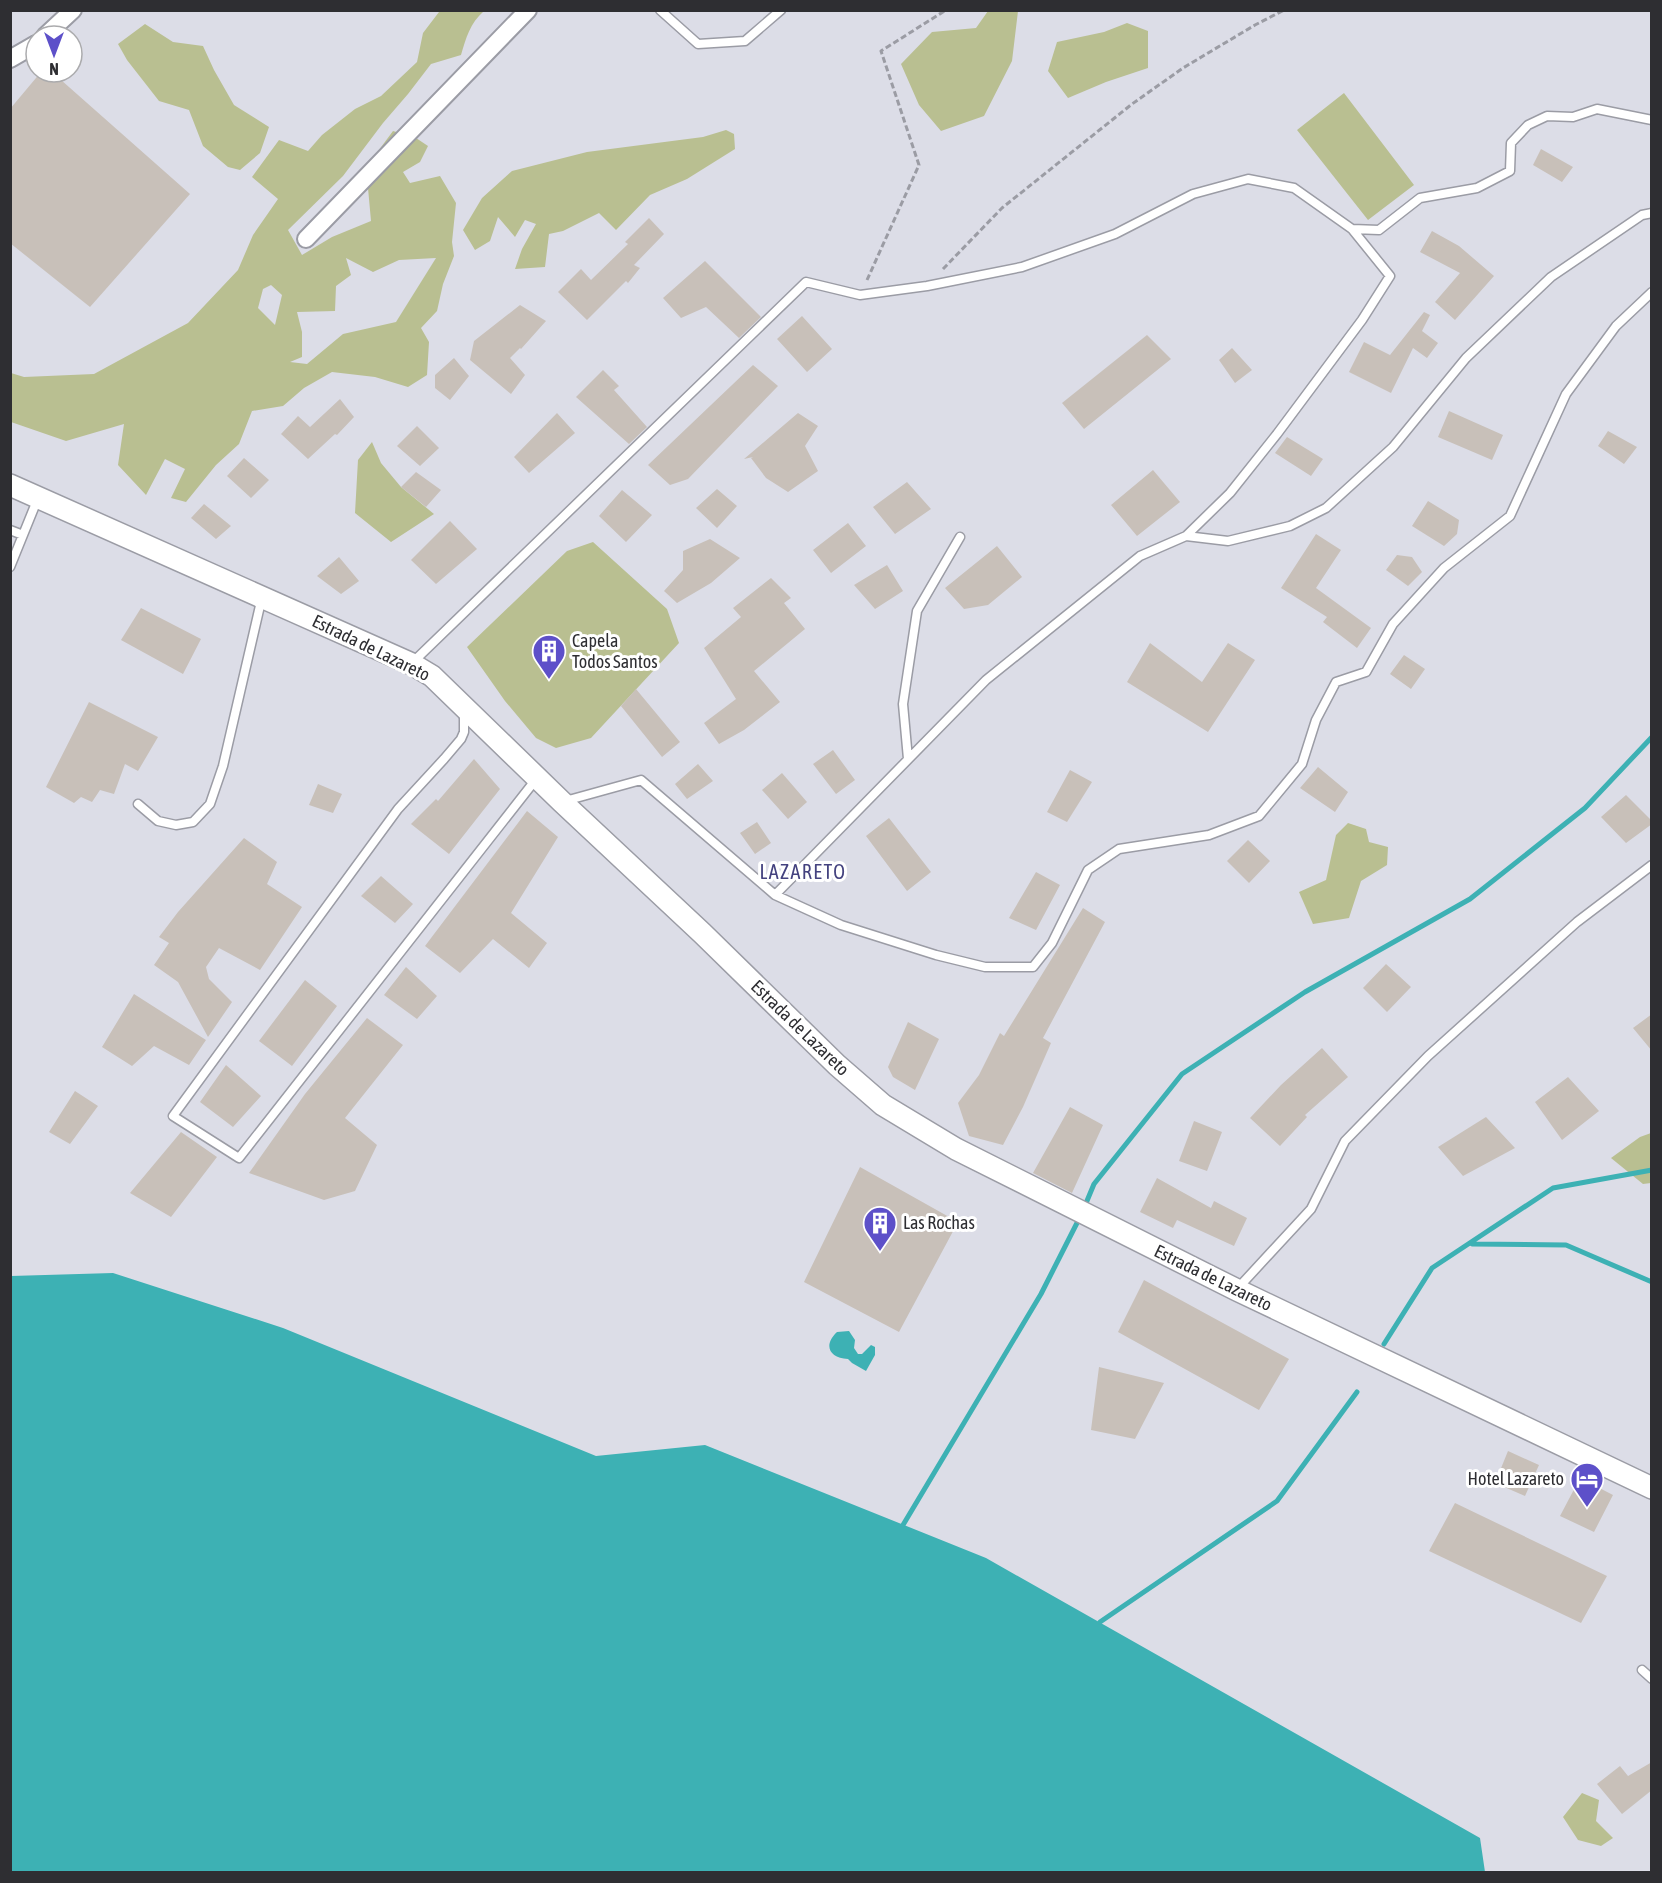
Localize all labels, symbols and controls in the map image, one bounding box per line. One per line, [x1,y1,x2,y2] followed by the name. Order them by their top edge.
[24,24,84,84] north arrow
[49,60,59,78] text: N
[309,610,433,685] street label: Estrada de Lazareto
[572,630,658,672] place label: Capela Todos Santos
[531,633,567,680] building icon: Capela Todos Santos
[760,860,846,883] district label: LAZARETO
[747,976,854,1080] street label: Estrada de Lazareto
[862,1205,898,1252] building icon: Las Rochas
[903,1212,975,1233] place label: Las Rochas
[1151,1240,1275,1315] street label: Estrada de Lazareto
[1569,1461,1605,1508] hotel icon: Hotel Lazareto
[1468,1468,1564,1489] place label: Hotel Lazareto

